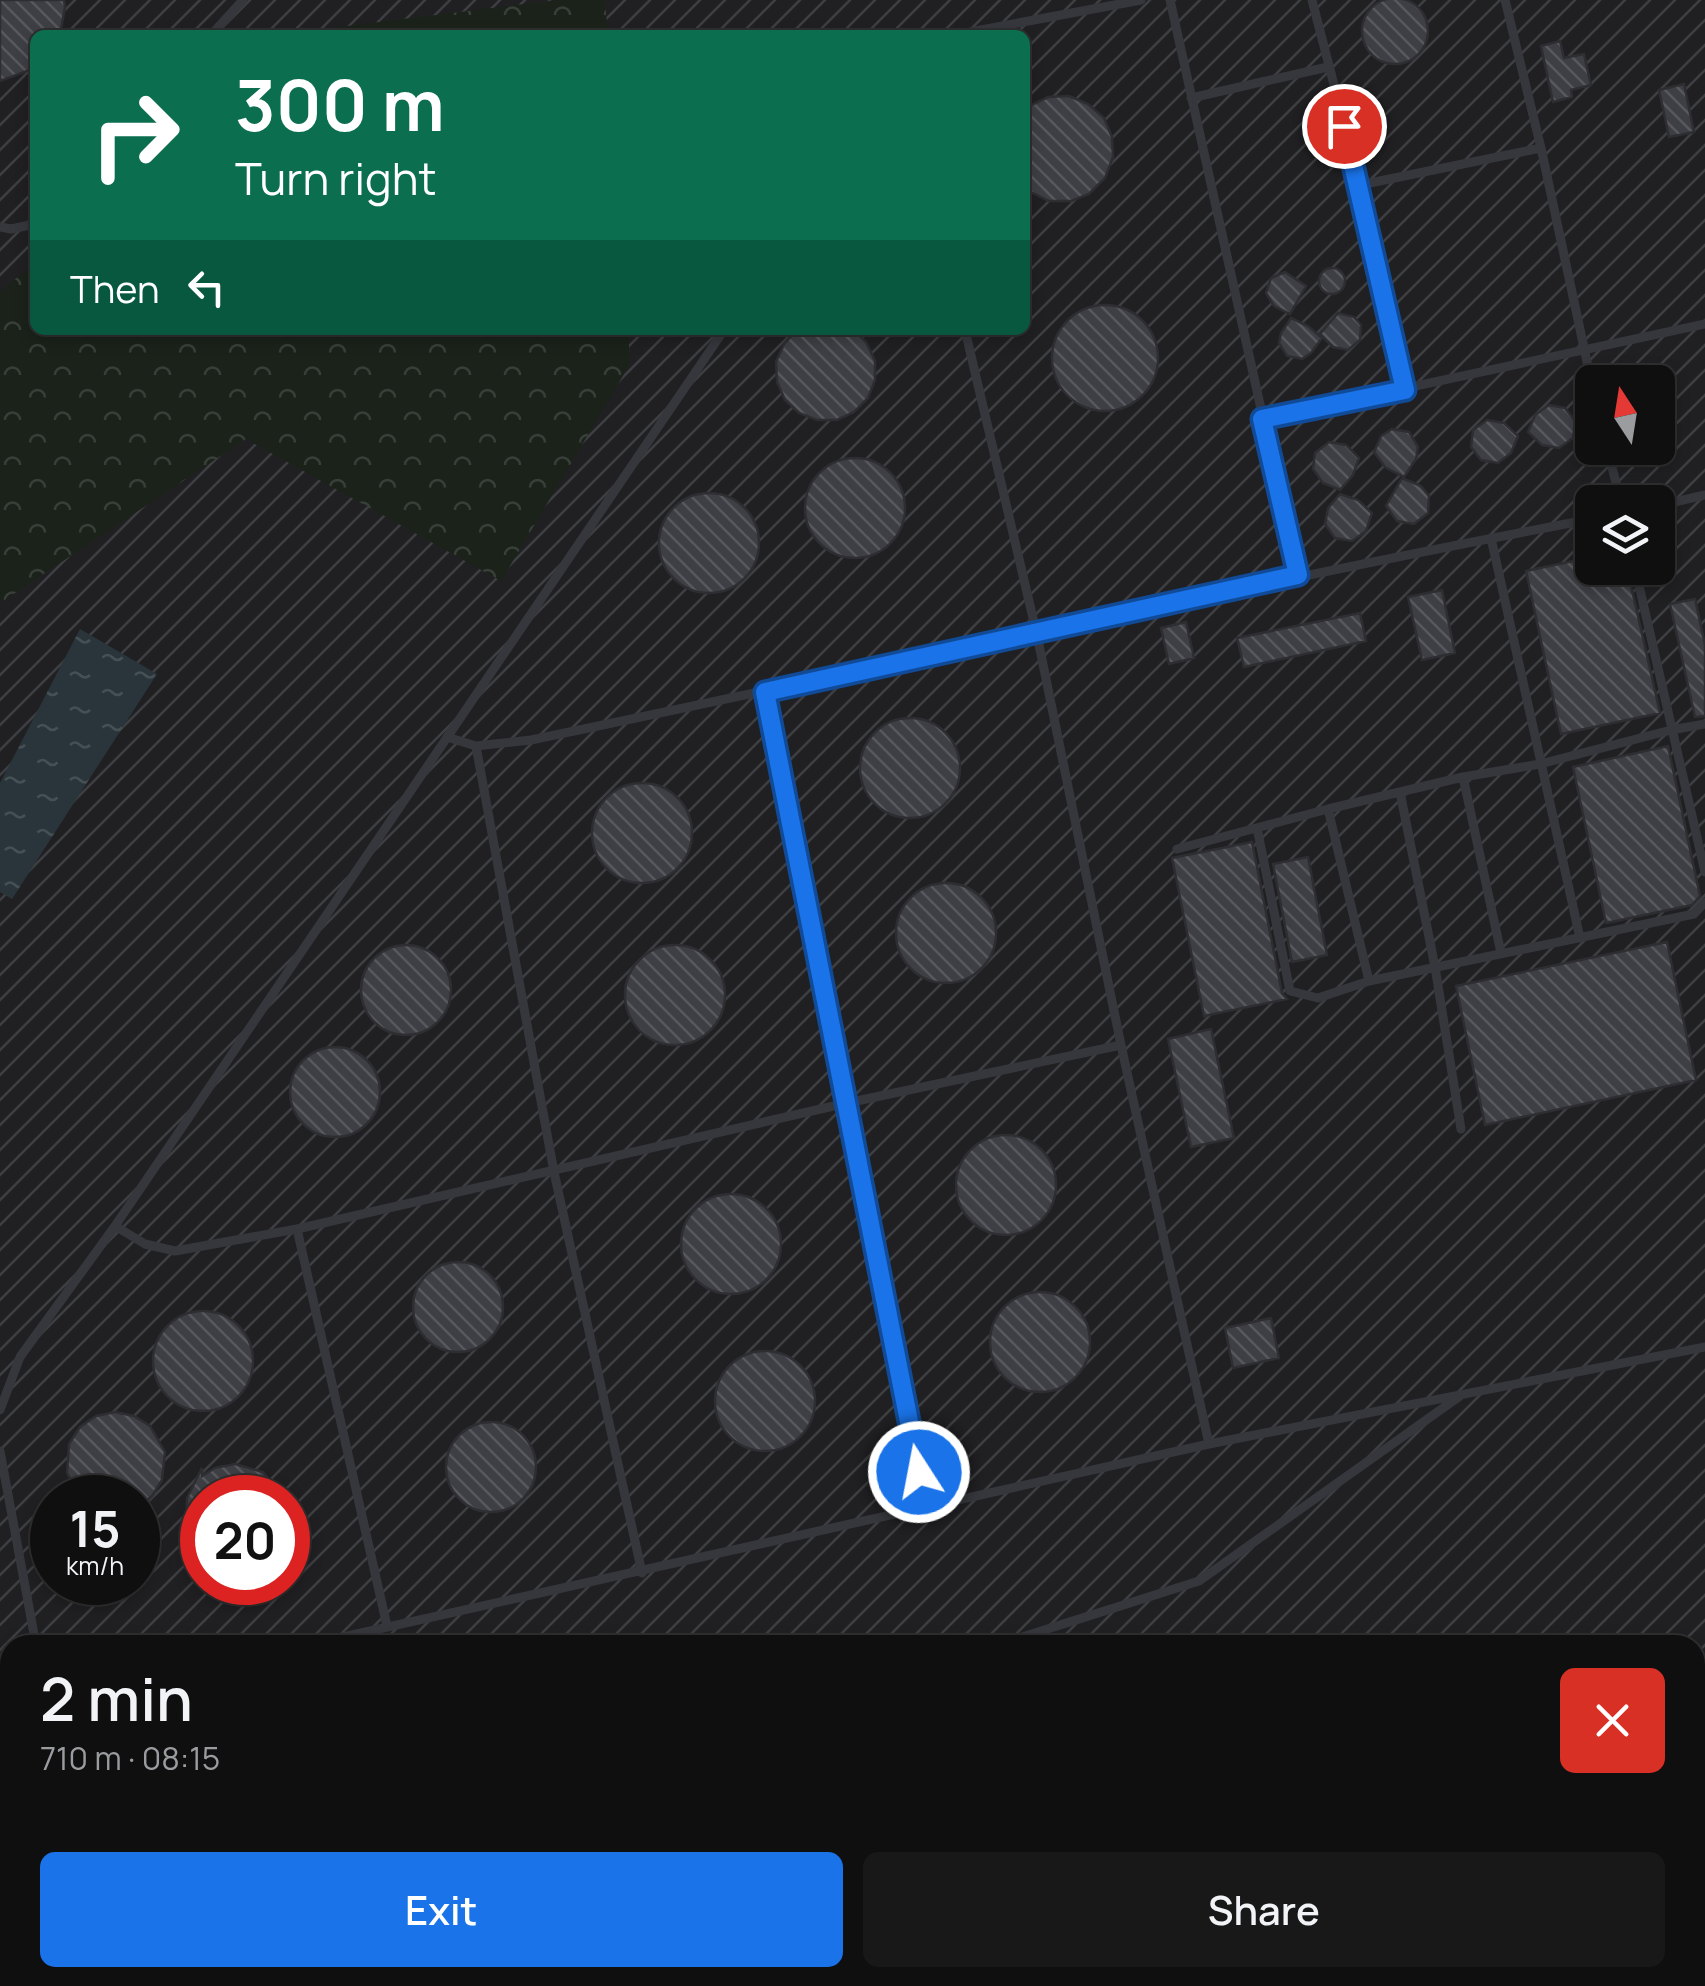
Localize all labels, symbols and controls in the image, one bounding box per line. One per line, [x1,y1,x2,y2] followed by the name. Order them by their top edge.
[235,56,445,152] text: 300 m
[70,70,200,200] icon: right
[1302,84,1387,169] pin
[1317,99,1372,154] icon: arrive
[235,147,436,209] text: Turn right
[179,260,234,315] icon: left
[70,262,159,314] text: Then
[1575,365,1675,465] north arrow
[1575,365,1675,585] map controls
[1575,485,1675,585] button: layers
[867,1420,971,1524] position arrow
[180,1475,310,1605] speed limit sign: 20
[69,1494,121,1562] text: 15
[66,1548,124,1583] text: km/h
[40,1657,193,1739] text: 2 min
[1560,1668,1665,1773] button: close
[40,1736,220,1780] text: 710 m · 08:15
[40,1852,843,1967] button: Exit
[863,1852,1665,1967] button: Share

